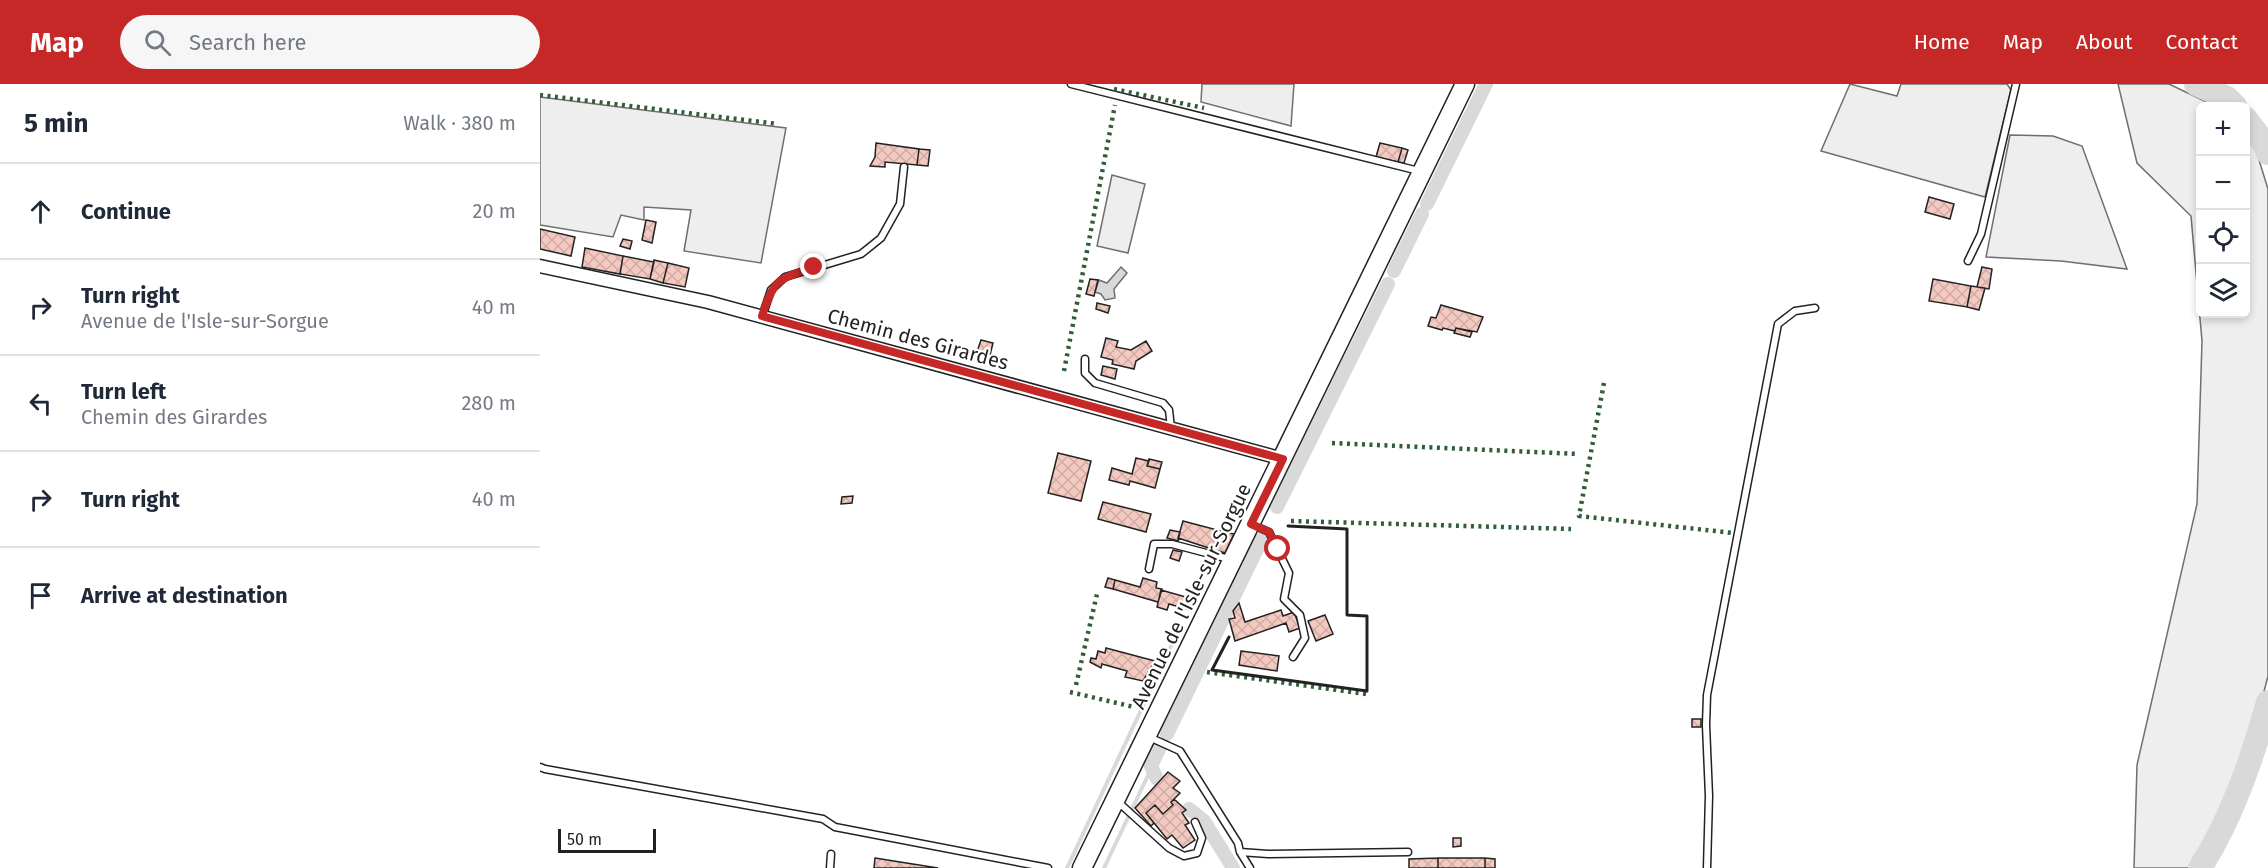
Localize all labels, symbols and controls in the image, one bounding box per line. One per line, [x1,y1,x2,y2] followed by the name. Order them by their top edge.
[120,15,540,69] search box
[30,26,84,59] text: Map
[141,26,174,59] icon: search
[189,29,307,56] text: Search here
[1914,29,1970,55] text: Home
[2003,29,2043,55] text: Map
[2076,29,2133,55] text: About
[2166,29,2238,55] text: Contact
[2196,102,2250,318] map controls
[2196,102,2250,156] button: +
[24,108,88,139] text: 5 min
[403,111,516,135] text: Walk · 380 m
[2196,156,2250,210] button: −
[24,195,57,228] icon: ahead
[81,198,171,225] text: Continue
[473,199,516,223] text: 20 m
[2196,210,2250,264] button: locate
[800,253,826,279] route end
[2196,264,2250,318] button: layers
[81,282,180,309] text: Turn right
[24,291,57,324] icon: right
[472,295,516,319] text: 40 m
[825,303,1011,375] street label: Chemin des Girardes
[81,309,329,333] text: Avenue de l'Isle-sur-Sorgue
[81,378,166,405] text: Turn left
[24,387,57,420] icon: left
[461,391,516,415] text: 280 m
[81,405,267,429] text: Chemin des Girardes
[1126,479,1256,713] street label: Avenue de l'Isle-sur-Sorgue
[24,483,57,516] icon: right
[81,486,180,513] text: Turn right
[472,487,516,511] text: 40 m
[1264,535,1290,561] route start
[24,579,57,612] icon: arrive
[81,582,288,609] text: Arrive at destination
[558,826,656,854] scale bar
[567,830,602,849] text: 50 m

